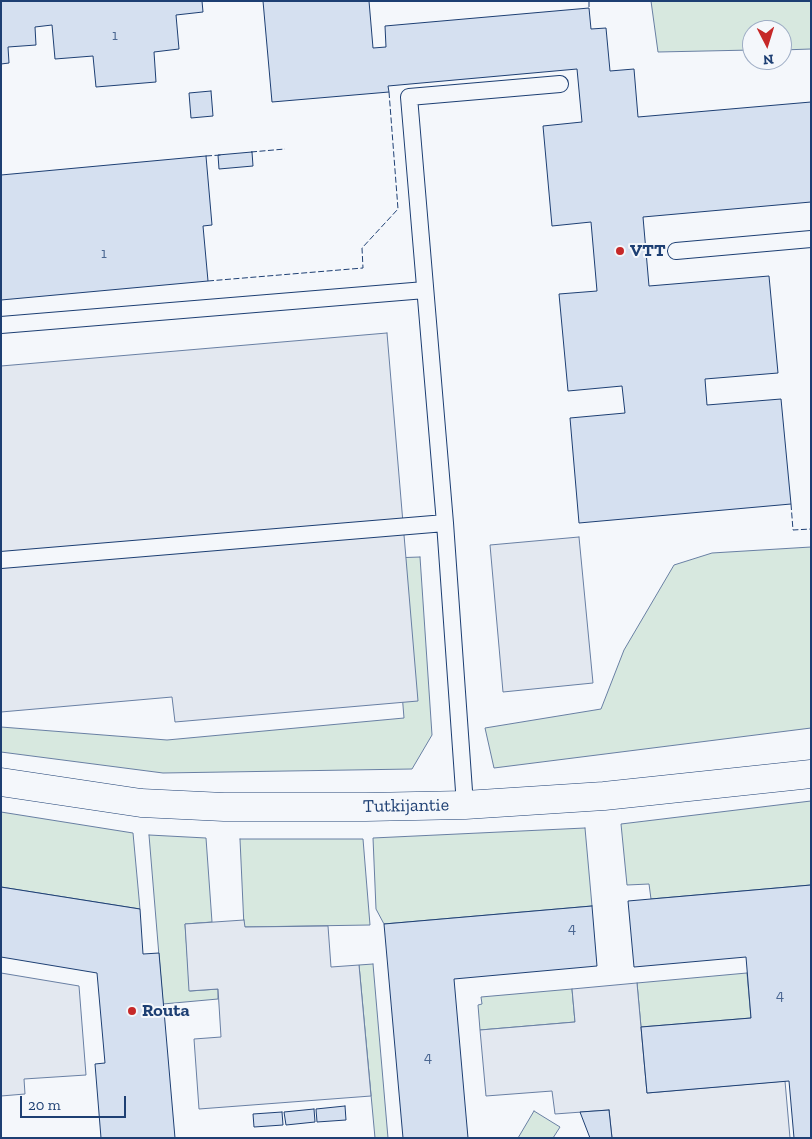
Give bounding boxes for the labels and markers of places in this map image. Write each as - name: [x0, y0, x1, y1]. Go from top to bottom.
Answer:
- place label: VTT: [630, 240, 666, 262]
- marker: VTT: [614, 245, 626, 257]
- place label: Routa: [142, 1000, 190, 1022]
- marker: Routa: [126, 1005, 138, 1017]

